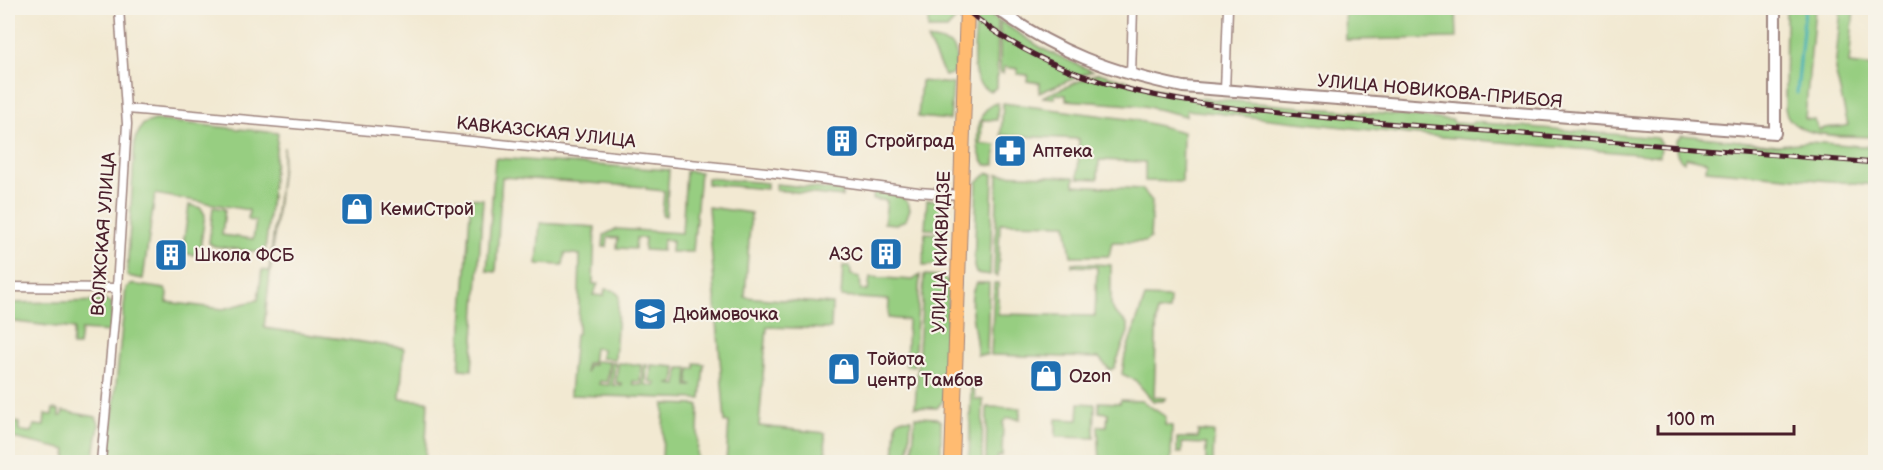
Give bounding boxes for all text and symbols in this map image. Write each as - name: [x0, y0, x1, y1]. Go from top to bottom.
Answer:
- street label: УЛИЦА НОВИКОВА-ПРИБОЯ: [1316, 70, 1564, 113]
- street label: КАВКАЗСКАЯ УЛИЦА: [455, 113, 637, 152]
- building icon: Стройград: [824, 123, 860, 159]
- place label: Стройград: [865, 131, 954, 152]
- pharmacy icon: Аптека: [992, 133, 1028, 169]
- place label: Аптека: [1032, 141, 1093, 162]
- street label: ВОЛЖСКАЯ УЛИЦА: [87, 151, 120, 317]
- street label: УЛИЦА КИКВИДЗЕ: [928, 171, 955, 334]
- shop icon: КемиСтрой: [339, 191, 375, 227]
- place label: КемиСтрой: [380, 199, 474, 220]
- building icon: АЗС: [868, 236, 904, 272]
- building icon: Школа ФСБ: [153, 237, 189, 273]
- place label: АЗС: [828, 244, 863, 265]
- place label: Школа ФСБ: [194, 245, 295, 266]
- school or university icon: Дюймовочка: [632, 296, 668, 332]
- place label: Дюймовочка: [673, 304, 779, 325]
- place label: Тойота центр Тамбов: [867, 349, 983, 391]
- shop icon: Тойота центр Тамбов: [826, 351, 862, 387]
- shop icon: Ozon: [1028, 358, 1064, 394]
- place label: Ozon: [1069, 366, 1111, 387]
- scale bar: [1658, 398, 1794, 436]
- text: 100 m: [1667, 409, 1715, 430]

